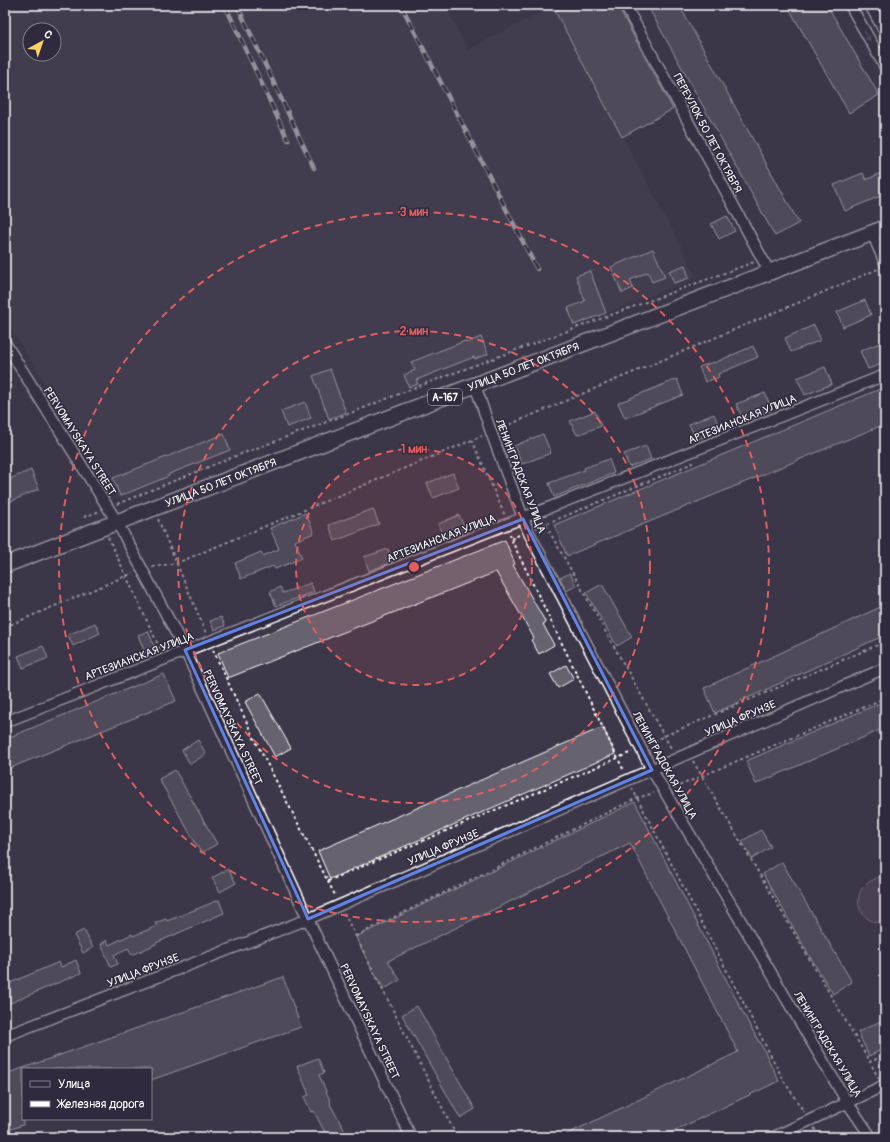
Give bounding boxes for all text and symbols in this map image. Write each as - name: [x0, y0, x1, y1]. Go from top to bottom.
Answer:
- north arrow: [22, 22, 62, 62]
- text: С: [41, 28, 55, 42]
- one-way arrow: [864, 30, 871, 42]
- street label: ПЕРЕУЛОК 50 ЛЕТ ОКТЯБРЯ: [671, 71, 745, 195]
- text: 3 мин: [400, 205, 428, 220]
- text: 2 мин: [400, 324, 428, 339]
- street label: УЛИЦА 50 ЛЕТ ОКТЯБРЯ: [466, 340, 581, 394]
- street label: PERVOMAYSKAYA STREET: [41, 385, 118, 498]
- road number: А-167: [428, 389, 462, 405]
- street label: АРТЕЗИАНСКАЯ УЛИЦА: [686, 392, 798, 447]
- street label: ЛЕНИНГРАДСКАЯ УЛИЦА: [492, 416, 548, 535]
- text: 1 мин: [401, 442, 427, 457]
- street label: УЛИЦА 50 ЛЕТ ОКТЯБРЯ: [163, 456, 278, 510]
- street label: АРТЕЗИАНСКАЯ УЛИЦА: [385, 512, 497, 565]
- centre of rings: [407, 560, 421, 574]
- street label: АРТЕЗИАНСКАЯ УЛИЦА: [83, 630, 195, 683]
- street label: PERVOMAYSKAYA STREET: [200, 667, 265, 787]
- street label: УЛИЦА ФРУНЗЕ: [703, 698, 778, 739]
- street label: ЛЕНИНГРАДСКАЯ УЛИЦА: [629, 708, 700, 821]
- street label: УЛИЦА ФРУНЗЕ: [406, 827, 481, 868]
- street label: УЛИЦА ФРУНЗЕ: [105, 951, 181, 990]
- street label: PERVOMAYSKAYA STREET: [337, 961, 402, 1081]
- street label: ЛЕНИНГРАДСКАЯ УЛИЦА: [790, 988, 864, 1099]
- legend: [22, 1068, 152, 1120]
- text: Улица: [58, 1077, 90, 1092]
- text: Железная дорога: [56, 1097, 145, 1112]

